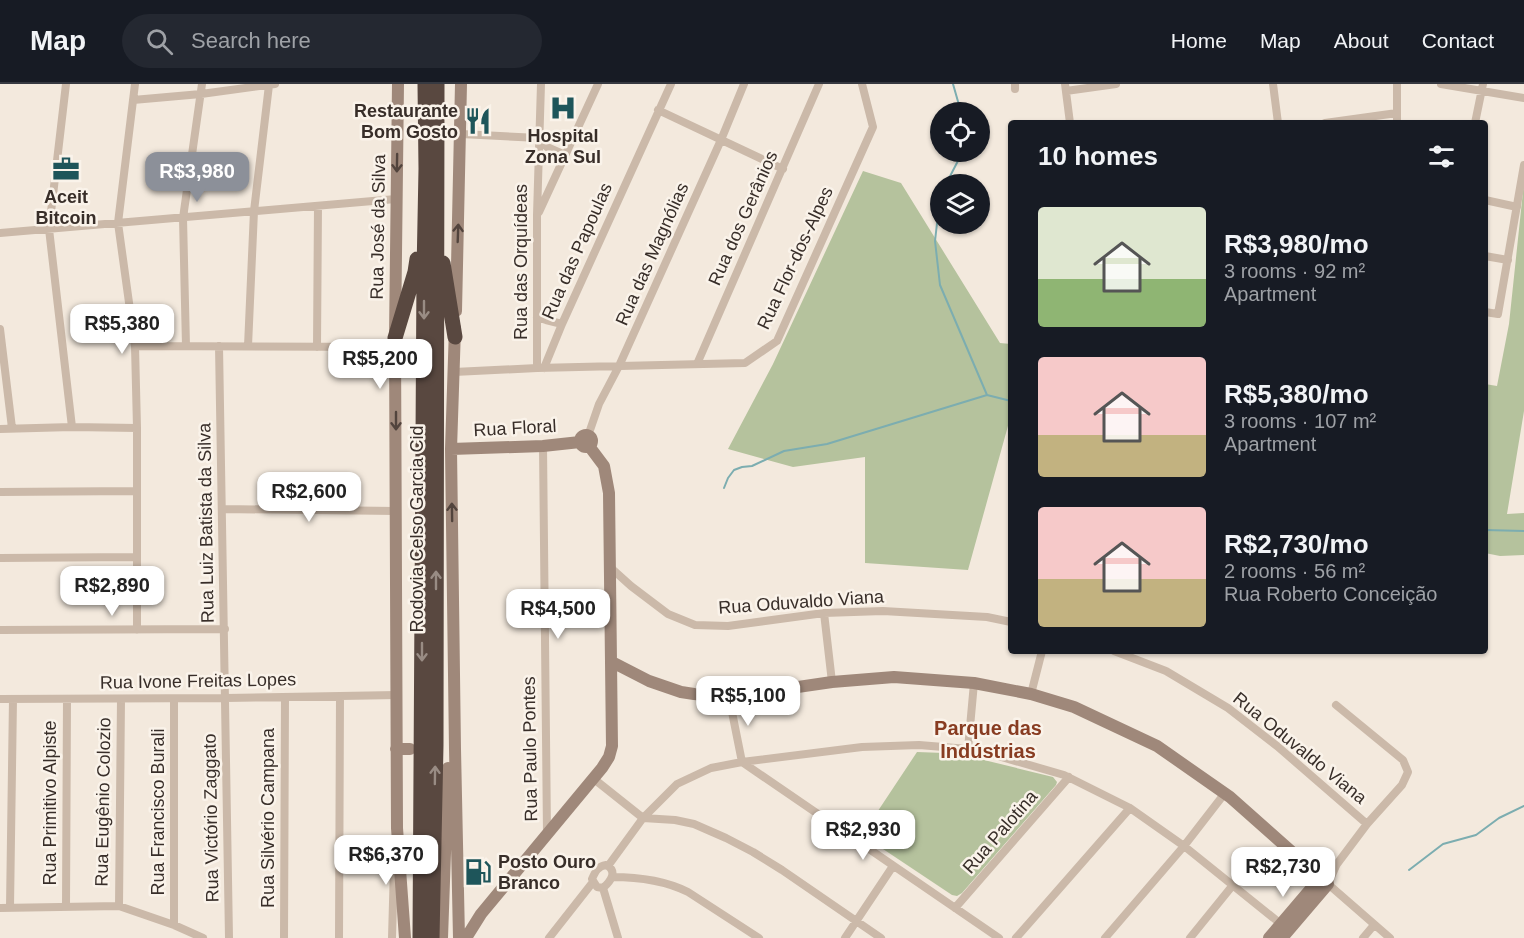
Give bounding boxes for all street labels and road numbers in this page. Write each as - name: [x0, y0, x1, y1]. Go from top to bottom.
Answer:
- street label: Rua dos Gerânios: [704, 148, 782, 288]
- street label: Rua José da Silva: [367, 153, 389, 300]
- street label: Rua das Papoulas: [538, 180, 616, 322]
- street label: Rua das Magnólias: [612, 180, 692, 328]
- street label: Rua das Orquídeas: [511, 184, 531, 340]
- street label: Rua Flor-dos-Alpes: [753, 184, 837, 332]
- street label: Rua Floral: [473, 416, 557, 440]
- street label: Rua Luiz Batista da Silva: [194, 422, 218, 623]
- street label: Rodovia Celso Garcia Cid: [407, 425, 427, 633]
- street label: Rua Oduvaldo Viana: [718, 586, 885, 618]
- street label: Rua Ivone Freitas Lopes: [100, 669, 296, 693]
- street label: Rua Paulo Pontes: [519, 676, 541, 822]
- street label: Rua Oduvaldo Viana: [1229, 688, 1371, 809]
- street label: Rua Eugênio Colozio: [92, 717, 114, 887]
- street label: Rua Primitivo Alpiste: [40, 720, 60, 886]
- street label: Rua Silvério Campana: [258, 727, 278, 908]
- street label: Rua Francisco Burali: [148, 728, 168, 896]
- street label: Rua Victório Zaggato: [200, 733, 222, 903]
- street label: Rua Palotina: [959, 786, 1042, 877]

